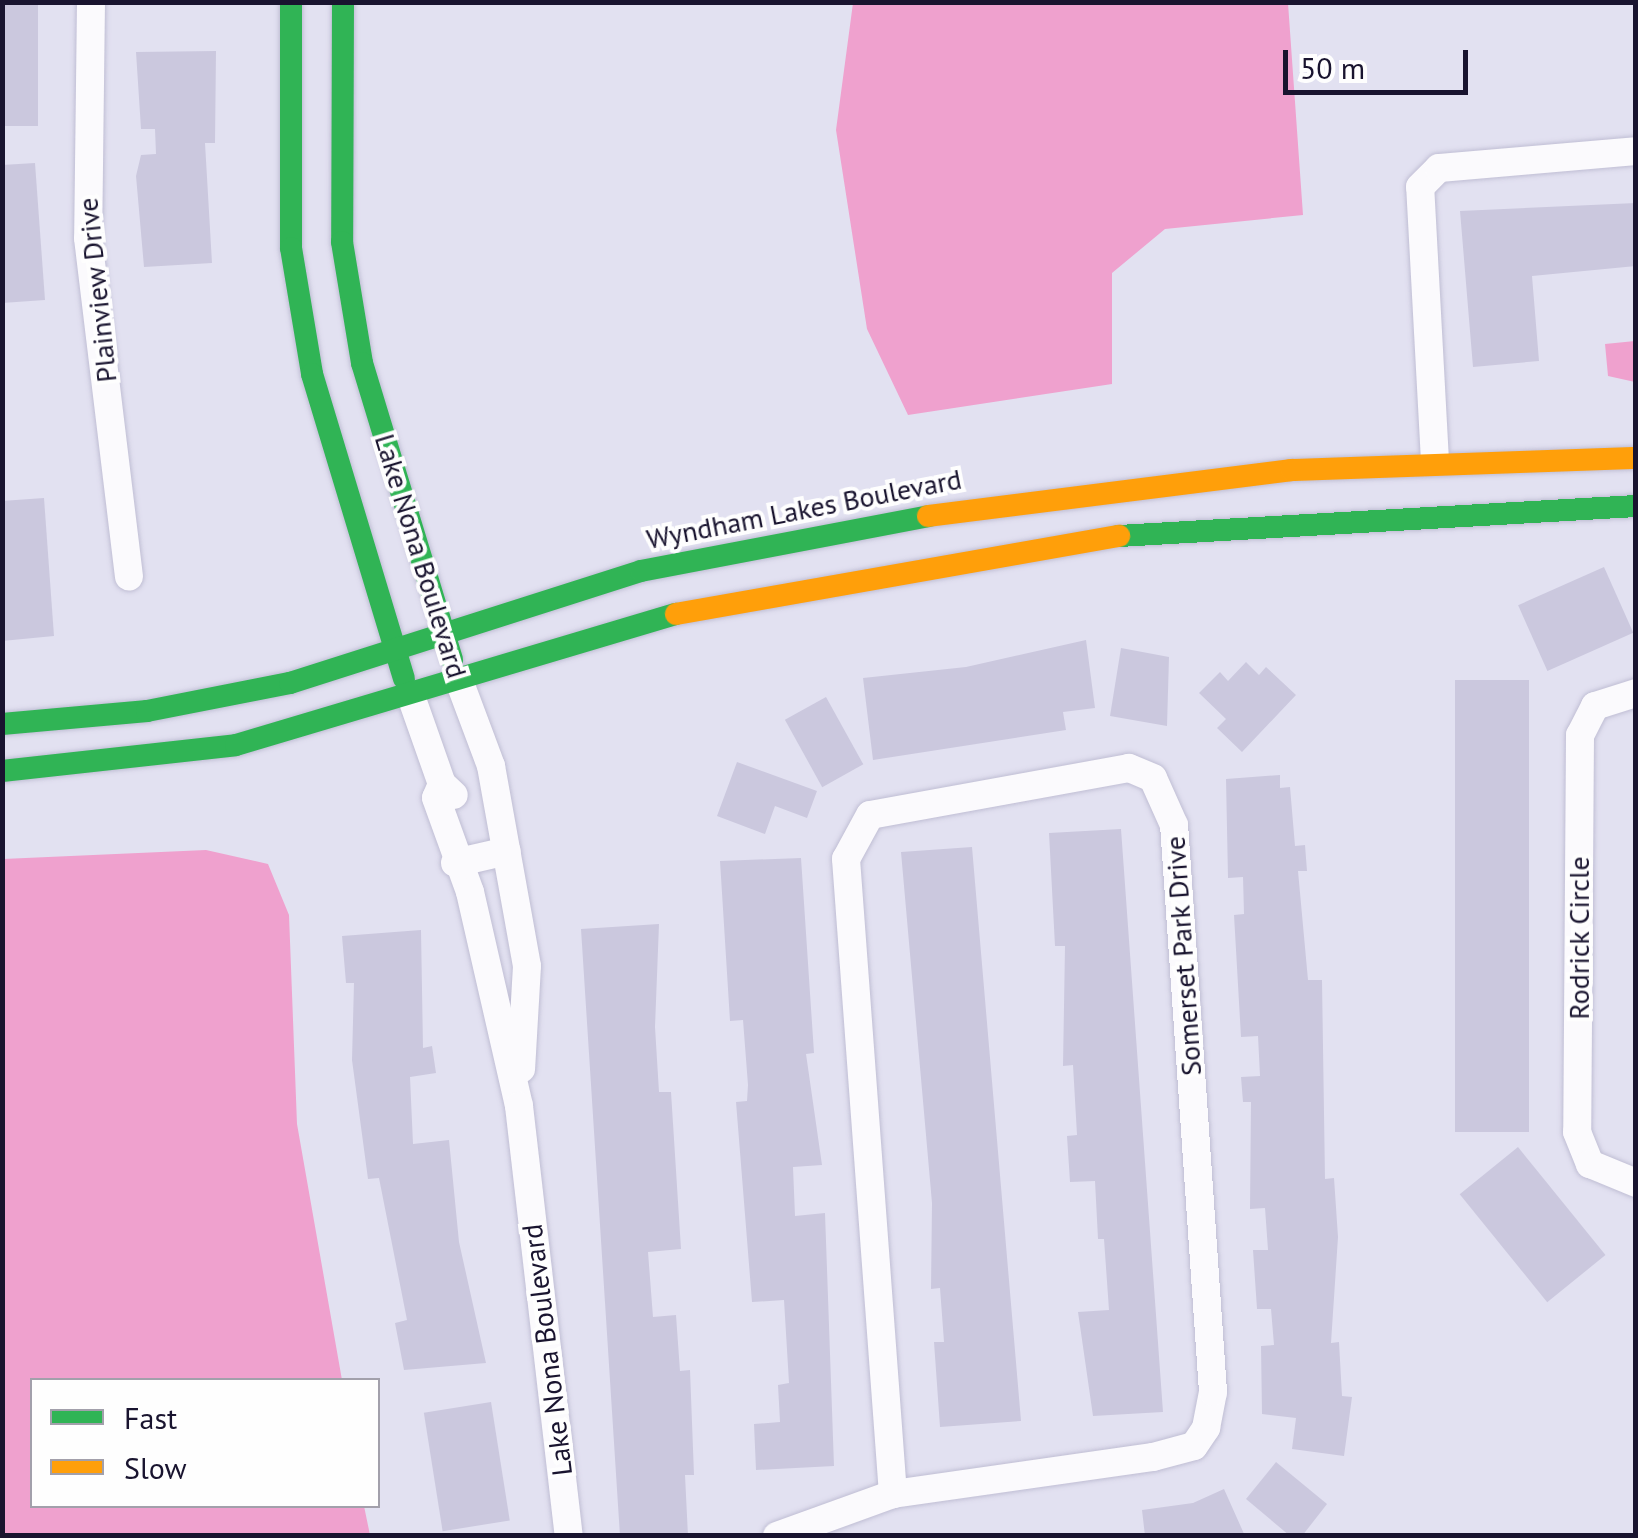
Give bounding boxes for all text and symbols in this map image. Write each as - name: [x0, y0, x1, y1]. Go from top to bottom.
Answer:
- scale bar: [1288, 30, 1473, 92]
- text: 50 m: [1300, 48, 1365, 87]
- street label: Plainview Drive: [71, 196, 123, 384]
- street label: Lake Nona Boulevard: [368, 430, 474, 682]
- street label: Wyndham Lakes Boulevard: [644, 462, 964, 556]
- street label: Somerset Park Drive: [1158, 835, 1208, 1077]
- street label: Rodrick Circle: [1562, 856, 1596, 1020]
- street label: Lake Nona Boulevard: [515, 1222, 579, 1478]
- legend: [30, 1378, 380, 1508]
- text: Fast: [124, 1398, 177, 1437]
- text: Slow: [124, 1448, 187, 1487]

